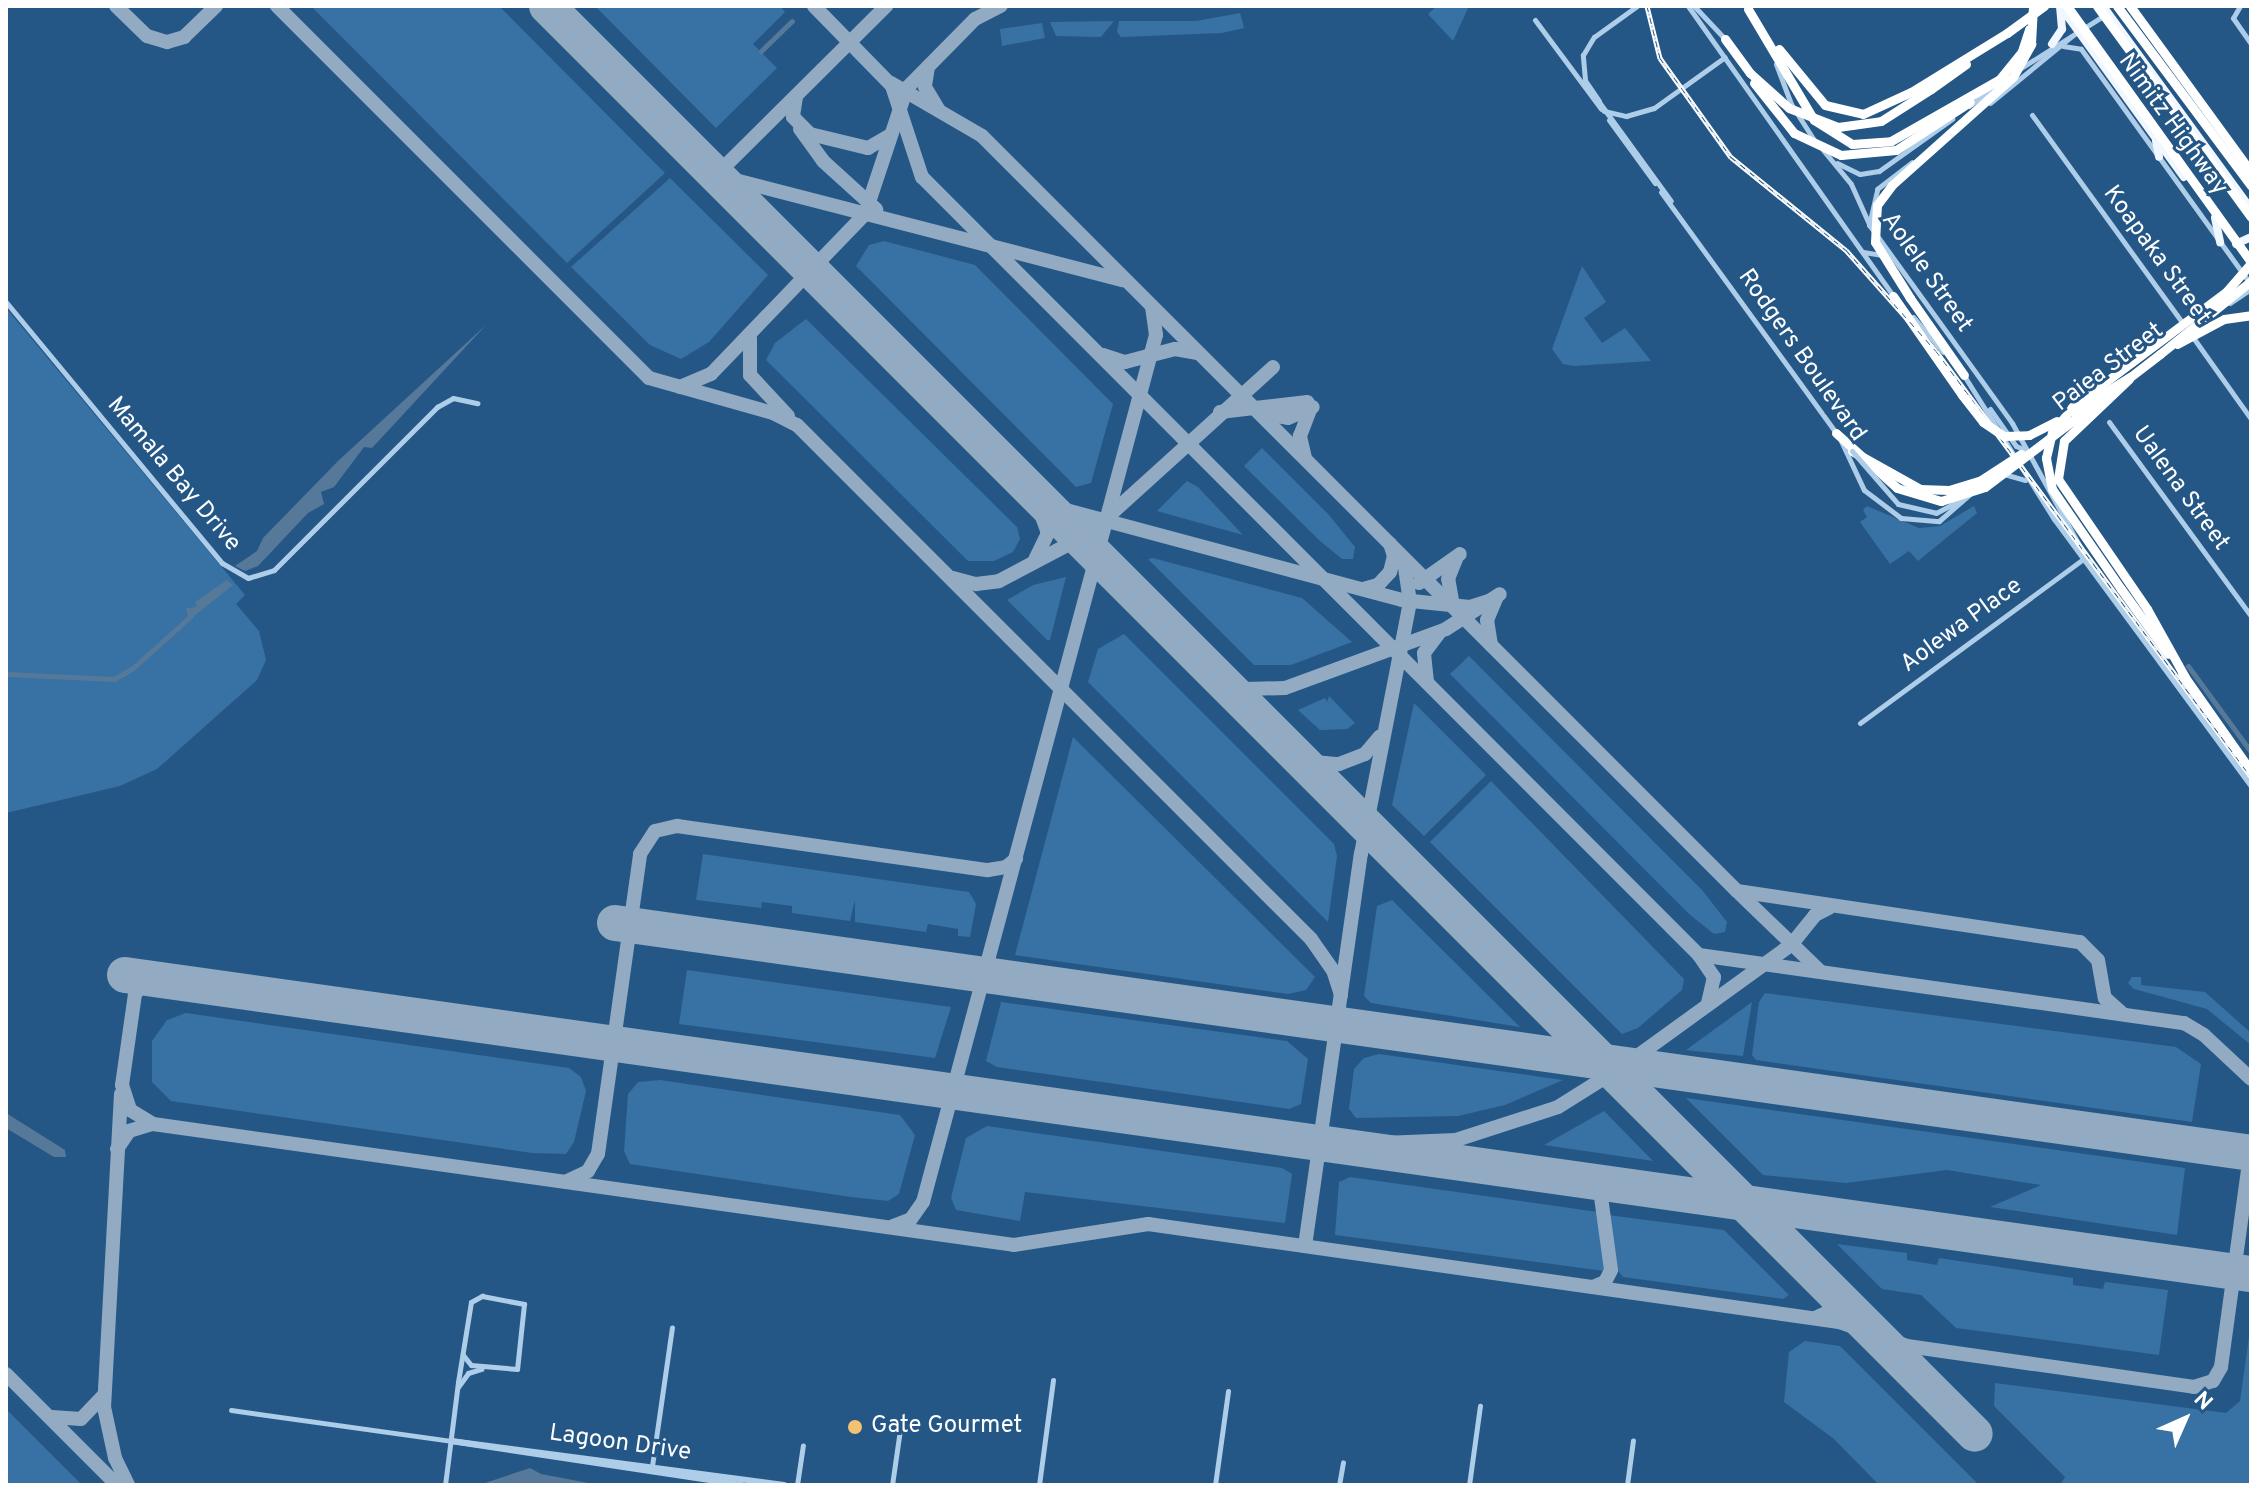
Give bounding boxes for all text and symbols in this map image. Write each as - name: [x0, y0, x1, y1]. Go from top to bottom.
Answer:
- street label: Nimitz Highway: [2111, 49, 2233, 201]
- street label: Koapaka Street: [2096, 181, 2216, 331]
- street label: Aolele Street: [1874, 208, 1978, 338]
- street label: Rodgers Boulevard: [1731, 264, 1871, 448]
- street label: Paiea Street: [2048, 317, 2170, 419]
- street label: Mamala Bay Drive: [100, 392, 246, 558]
- street label: Ualena Street: [2125, 421, 2235, 557]
- street label: Aolewa Place: [1896, 572, 2028, 680]
- north arrow: [2145, 1379, 2225, 1459]
- text: N: [2187, 1387, 2217, 1417]
- place label: Gate Gourmet: [871, 1413, 1022, 1441]
- marker: Gate Gourmet: [846, 1418, 864, 1436]
- street label: Lagoon Drive: [547, 1420, 693, 1468]

